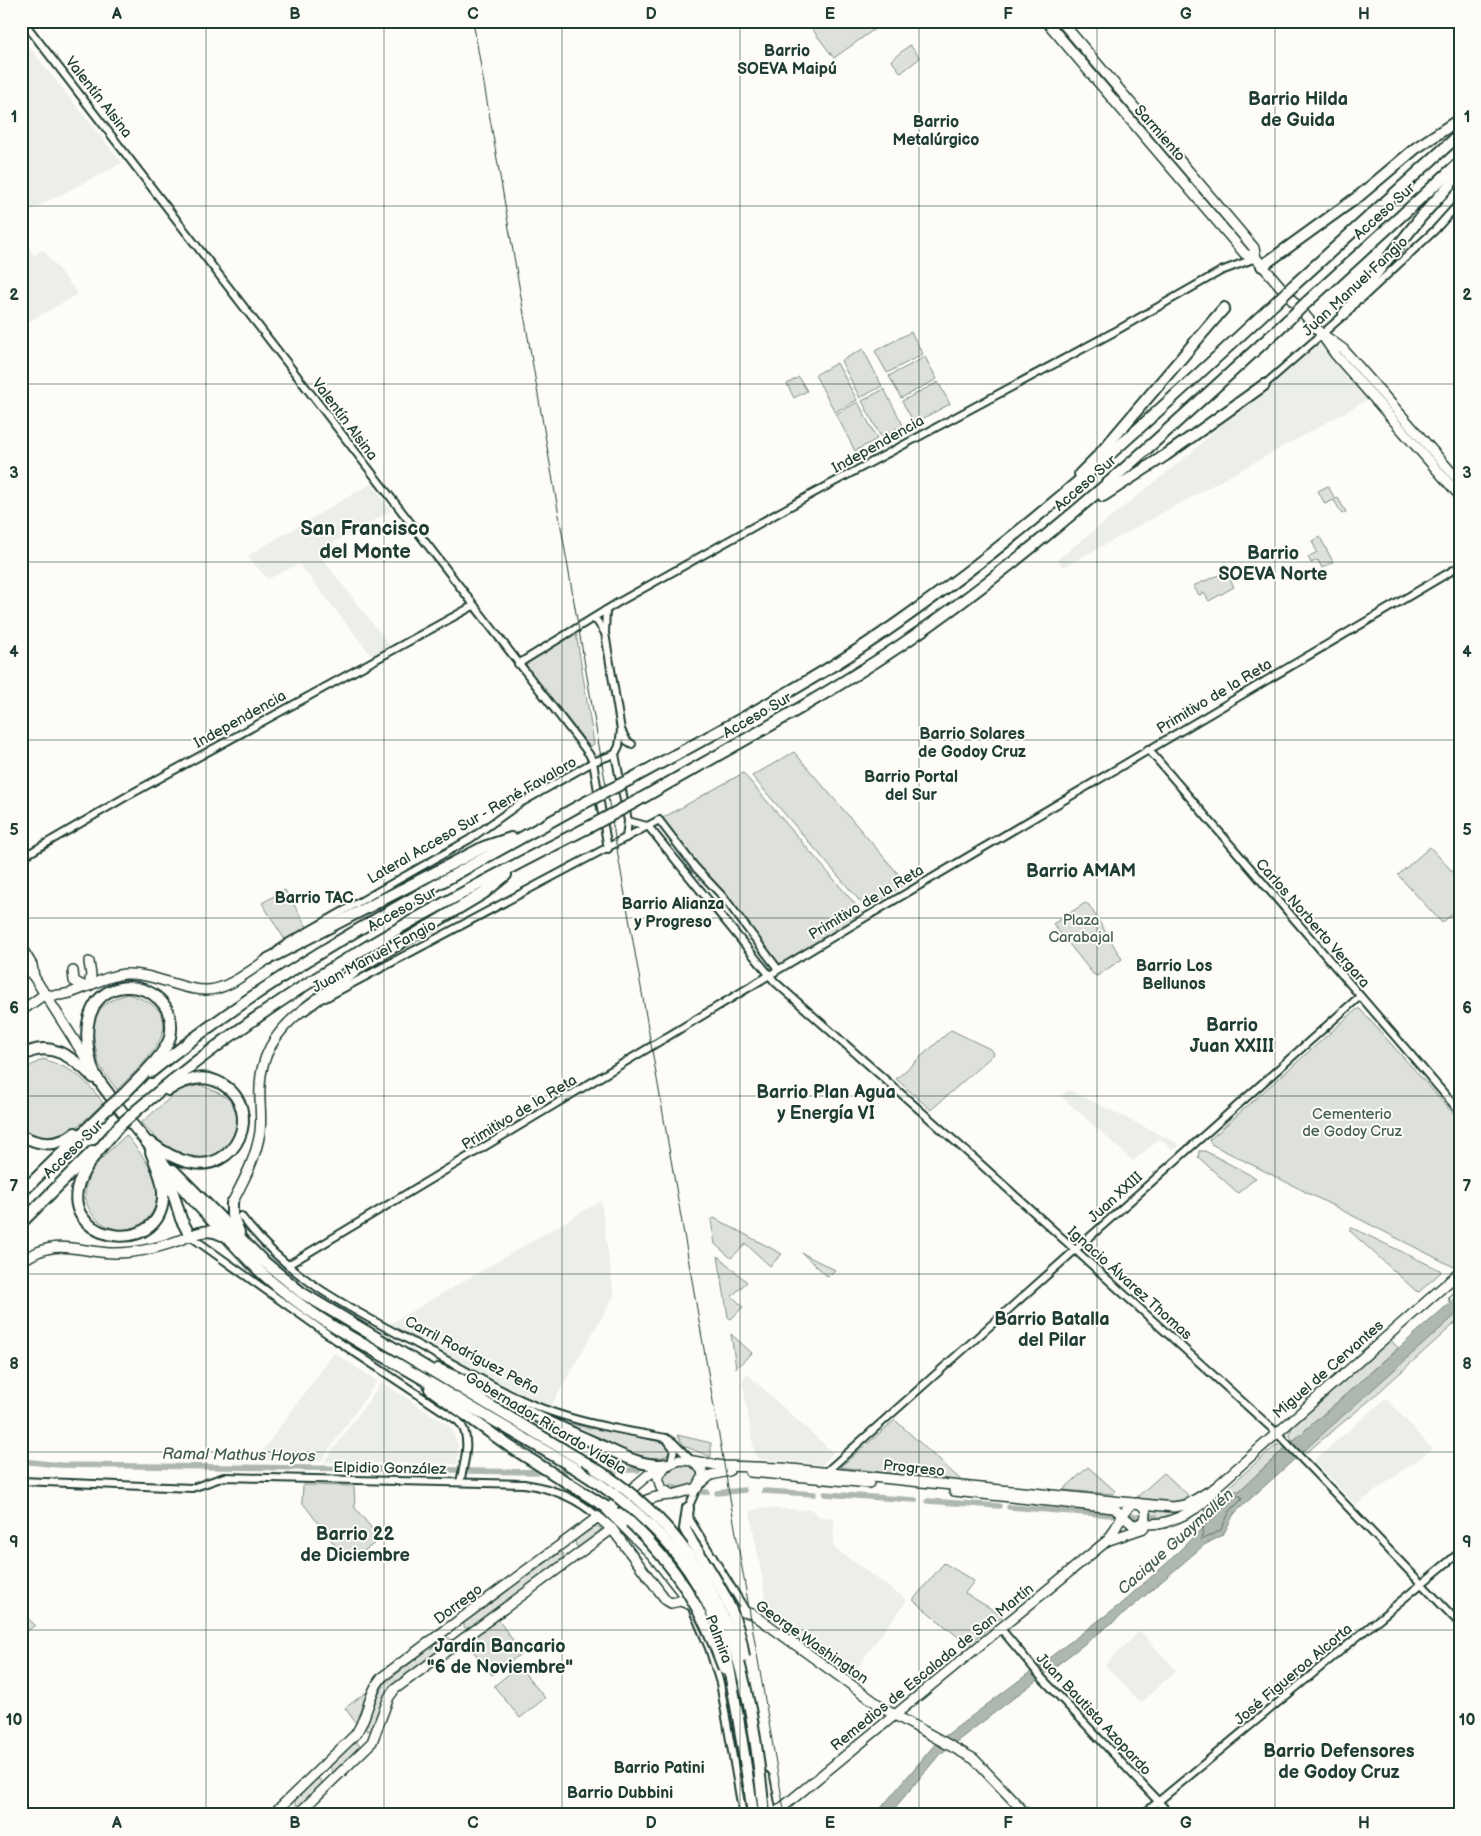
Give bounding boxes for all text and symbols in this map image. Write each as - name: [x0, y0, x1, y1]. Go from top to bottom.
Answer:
- text: A: [111, 5, 122, 24]
- text: B: [289, 5, 301, 24]
- text: C: [467, 5, 479, 24]
- text: D: [645, 5, 657, 24]
- text: E: [825, 5, 835, 24]
- text: F: [1003, 5, 1013, 24]
- text: G: [1180, 5, 1192, 24]
- text: H: [1358, 5, 1370, 24]
- district label: Barrio SOEVA Maipú: [737, 42, 837, 79]
- street label: Valentín Alsina: [61, 53, 136, 142]
- district label: Barrio Hilda de Guida: [1248, 89, 1348, 131]
- street label: Sarmiento: [1130, 101, 1189, 166]
- text: 1: [11, 108, 17, 127]
- text: 1: [1464, 108, 1470, 127]
- district label: Barrio Metalúrgico: [892, 113, 980, 150]
- street label: Acceso Sur: [1350, 178, 1419, 244]
- street label: Juan Manuel Fangio: [1298, 232, 1412, 340]
- text: 2: [9, 286, 19, 305]
- text: 2: [1462, 286, 1472, 305]
- street label: Valentín Alsina: [307, 374, 382, 464]
- street label: Independencia: [829, 411, 928, 478]
- street label: Acceso Sur: [1050, 451, 1121, 516]
- text: 3: [9, 464, 19, 483]
- text: 3: [1462, 464, 1472, 483]
- district label: San Francisco del Monte: [300, 517, 430, 564]
- district label: Barrio SOEVA Norte: [1219, 543, 1327, 585]
- text: 4: [9, 643, 19, 662]
- text: 4: [1462, 643, 1472, 662]
- street label: Primitivo de la Reta: [1153, 655, 1275, 738]
- street label: Independencia: [191, 686, 290, 753]
- street label: Acceso Sur: [719, 688, 796, 743]
- district label: Barrio Solares de Godoy Cruz: [918, 725, 1026, 762]
- street label: Lateral Acceso Sur - René Favaloro: [364, 753, 580, 888]
- district label: Barrio Portal del Sur: [864, 768, 958, 805]
- text: 5: [9, 821, 19, 840]
- text: 5: [1462, 821, 1472, 840]
- street label: Carlos Norberto Vergara: [1251, 855, 1374, 992]
- street label: Primitivo de la Reta: [805, 861, 927, 944]
- district label: Barrio AMAM: [1026, 861, 1136, 882]
- street label: Acceso Sur: [364, 882, 441, 936]
- district label: Barrio TAC: [274, 889, 354, 908]
- district label: Barrio Alianza y Progreso: [621, 895, 725, 932]
- park label: Plaza Carabajal: [1048, 911, 1114, 947]
- street label: Juan Manuel Fangio: [309, 916, 440, 997]
- district label: Barrio Los Bellunos: [1136, 957, 1212, 994]
- text: 6: [9, 999, 19, 1018]
- text: 6: [1462, 999, 1472, 1018]
- district label: Barrio Juan XXIII: [1190, 1015, 1274, 1057]
- street label: Primitivo de la Reta: [458, 1071, 580, 1154]
- district label: Barrio Plan Agua y Energía VI: [756, 1082, 896, 1124]
- park label: Cementerio de Godoy Cruz: [1302, 1105, 1403, 1141]
- street label: Acceso Sur: [39, 1116, 108, 1183]
- street label: Juan XXIII: [1084, 1168, 1147, 1227]
- text: 7: [10, 1177, 19, 1196]
- text: 7: [1463, 1177, 1472, 1196]
- street label: Ignacio Álvarez Thomas: [1063, 1222, 1196, 1345]
- district label: Barrio Batalla del Pilar: [994, 1309, 1110, 1351]
- street label: Carril Rodríguez Peña: [401, 1312, 542, 1399]
- street label: Miguel de Cervantes: [1269, 1316, 1388, 1423]
- text: 8: [9, 1355, 19, 1374]
- text: 8: [1462, 1355, 1472, 1374]
- street label: Gobernador Ricardo Videla: [462, 1368, 630, 1479]
- water label: Ramal Mathus Hoyos: [162, 1445, 316, 1466]
- street label: Progreso: [882, 1456, 946, 1481]
- street label: Elpidio González: [333, 1458, 448, 1479]
- water label: Cacique Guaymallén: [1114, 1485, 1238, 1599]
- district label: Barrio 22 de Diciembre: [300, 1524, 410, 1566]
- text: 9: [9, 1533, 19, 1552]
- text: 9: [1462, 1533, 1472, 1552]
- street label: Remedios de Escalada de San Martín: [827, 1579, 1038, 1755]
- street label: Dorrego: [430, 1580, 486, 1629]
- street label: George Washington: [752, 1596, 872, 1689]
- street label: Palmira: [701, 1612, 736, 1666]
- street label: José Figueroa Alcorta: [1230, 1619, 1356, 1729]
- district label: Jardín Bancario "6 de Noviembre": [427, 1636, 573, 1678]
- street label: Juan Bautista Azopardo: [1032, 1649, 1155, 1780]
- text: 10: [6, 1711, 22, 1730]
- text: 10: [1459, 1711, 1475, 1730]
- district label: Barrio Defensores de Godoy Cruz: [1263, 1741, 1415, 1783]
- district label: Barrio Patini: [613, 1759, 705, 1778]
- district label: Barrio Dubbini: [567, 1784, 673, 1803]
- text: A: [111, 1814, 122, 1833]
- text: B: [289, 1814, 301, 1833]
- text: C: [467, 1814, 479, 1833]
- text: D: [645, 1814, 657, 1833]
- text: E: [825, 1814, 835, 1833]
- text: F: [1003, 1814, 1013, 1833]
- text: G: [1180, 1814, 1192, 1833]
- text: H: [1358, 1814, 1370, 1833]

